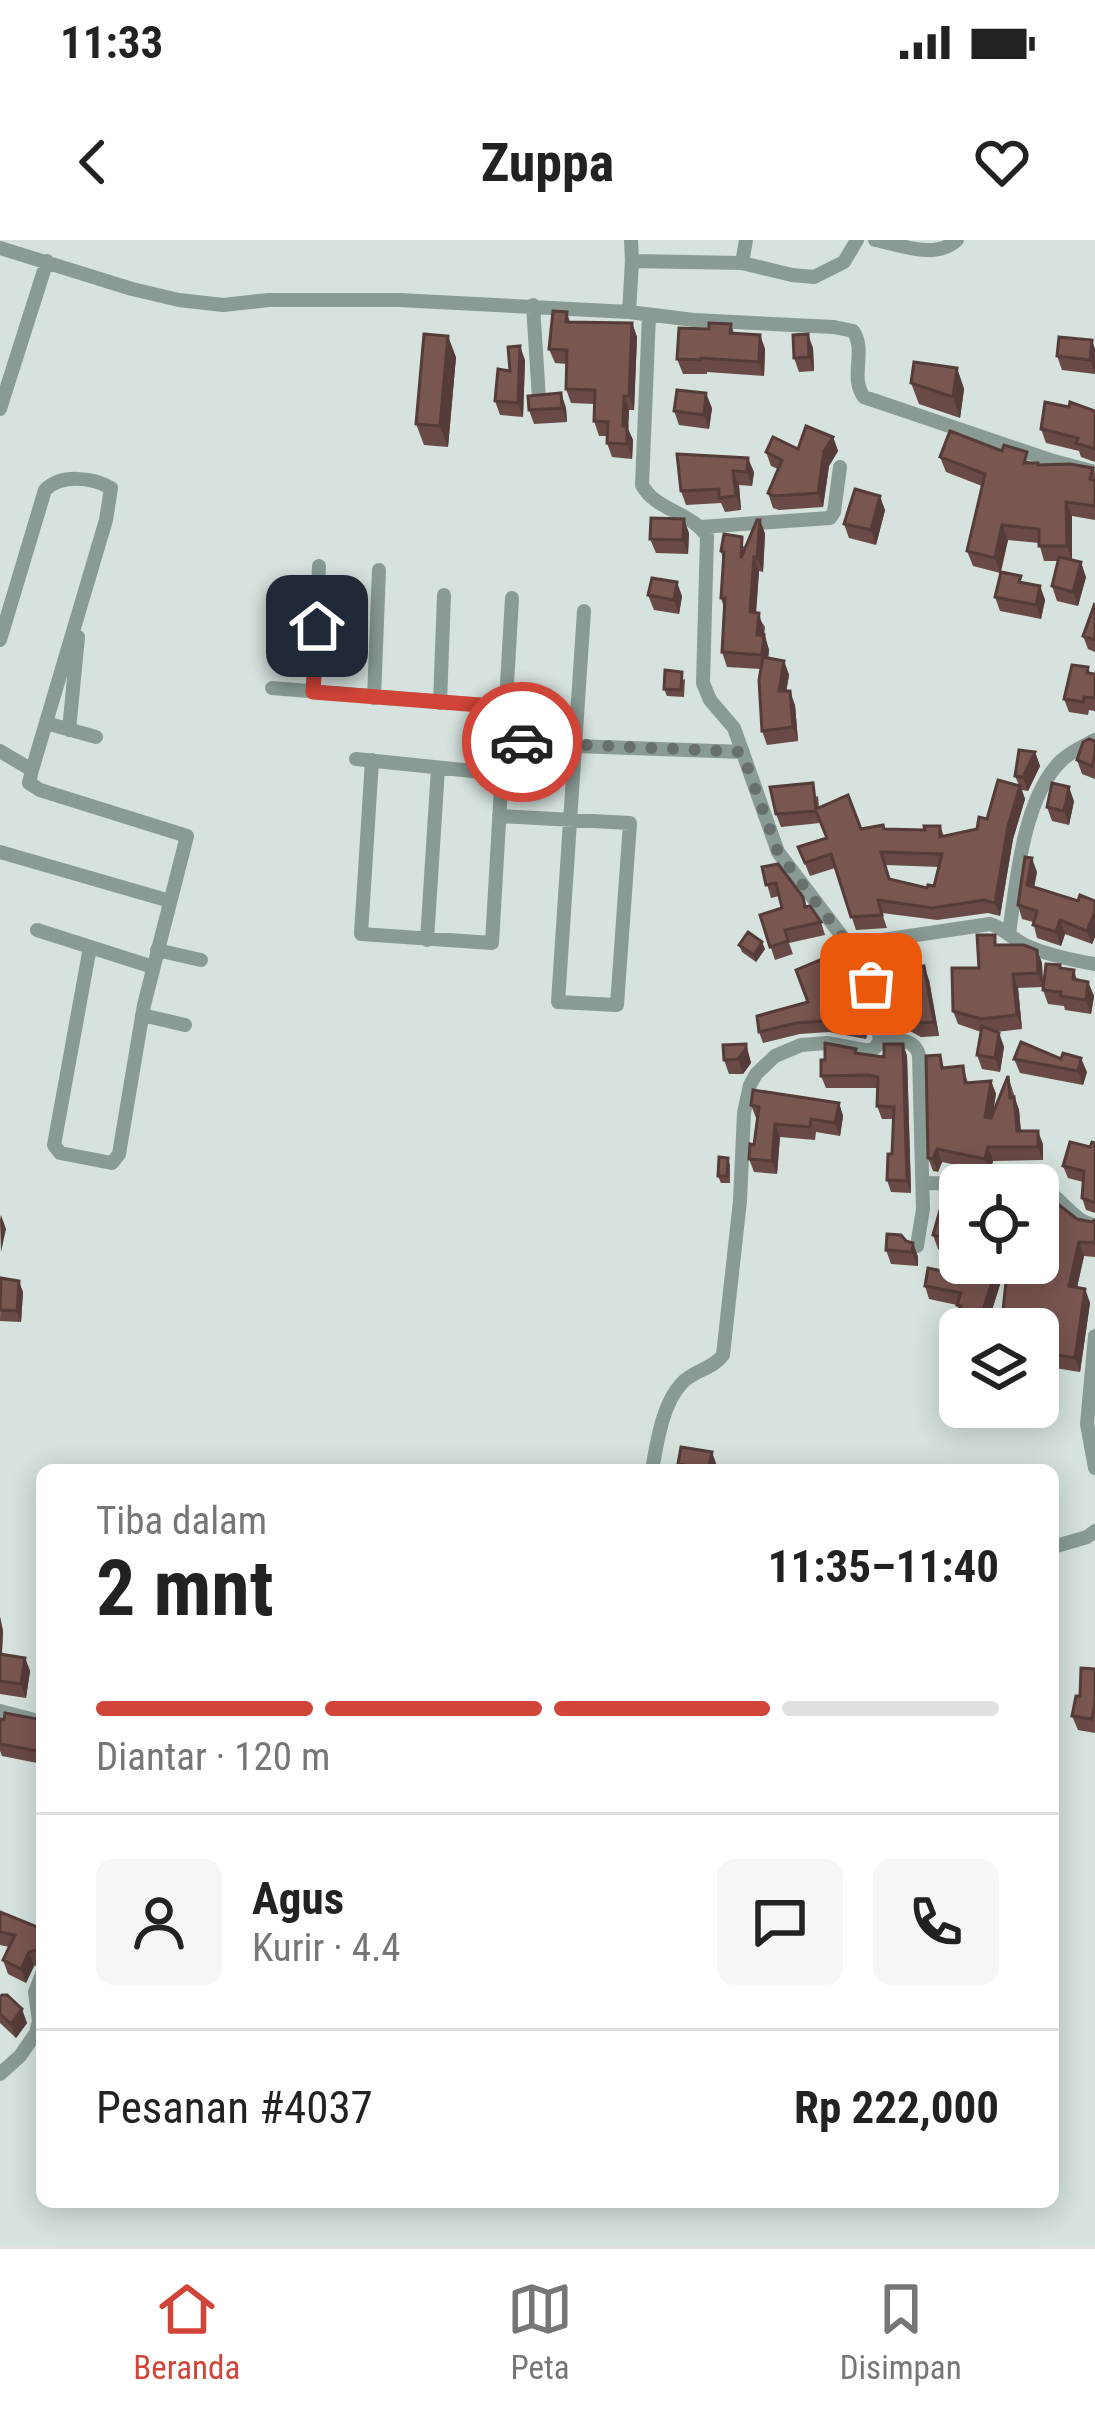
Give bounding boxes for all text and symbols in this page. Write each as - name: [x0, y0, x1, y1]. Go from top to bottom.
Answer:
- text: 11:33: [60, 16, 163, 69]
- icon: back: [60, 129, 126, 195]
- icon: heart: [969, 129, 1035, 195]
- text: Zuppa: [481, 131, 614, 194]
- pin: [266, 575, 368, 677]
- icon: home: [284, 593, 350, 659]
- courier: [462, 682, 582, 802]
- icon: car: [489, 709, 555, 775]
- pin: [820, 933, 922, 1035]
- icon: bag: [838, 951, 904, 1017]
- map controls: [939, 1164, 1059, 1428]
- button: locate: [939, 1164, 1059, 1284]
- button: layers: [939, 1308, 1059, 1428]
- text: Tiba dalam: [96, 1498, 267, 1544]
- text: 11:35–11:40: [768, 1540, 999, 1593]
- text: 2 mnt: [96, 1543, 274, 1634]
- text: Diantar · 120 m: [96, 1734, 330, 1780]
- button: person: [96, 1859, 222, 1985]
- button: chat: [717, 1859, 843, 1985]
- button: phone: [873, 1859, 999, 1985]
- text: Agus: [252, 1872, 344, 1925]
- text: Kurir · 4.4: [252, 1925, 401, 1971]
- text: Pesanan #4037: [96, 2081, 373, 2134]
- text: Rp 222,000: [794, 2081, 999, 2134]
- tab: Beranda: [133, 2276, 240, 2387]
- tab: Peta: [507, 2276, 573, 2387]
- tab: Disimpan: [840, 2276, 962, 2387]

